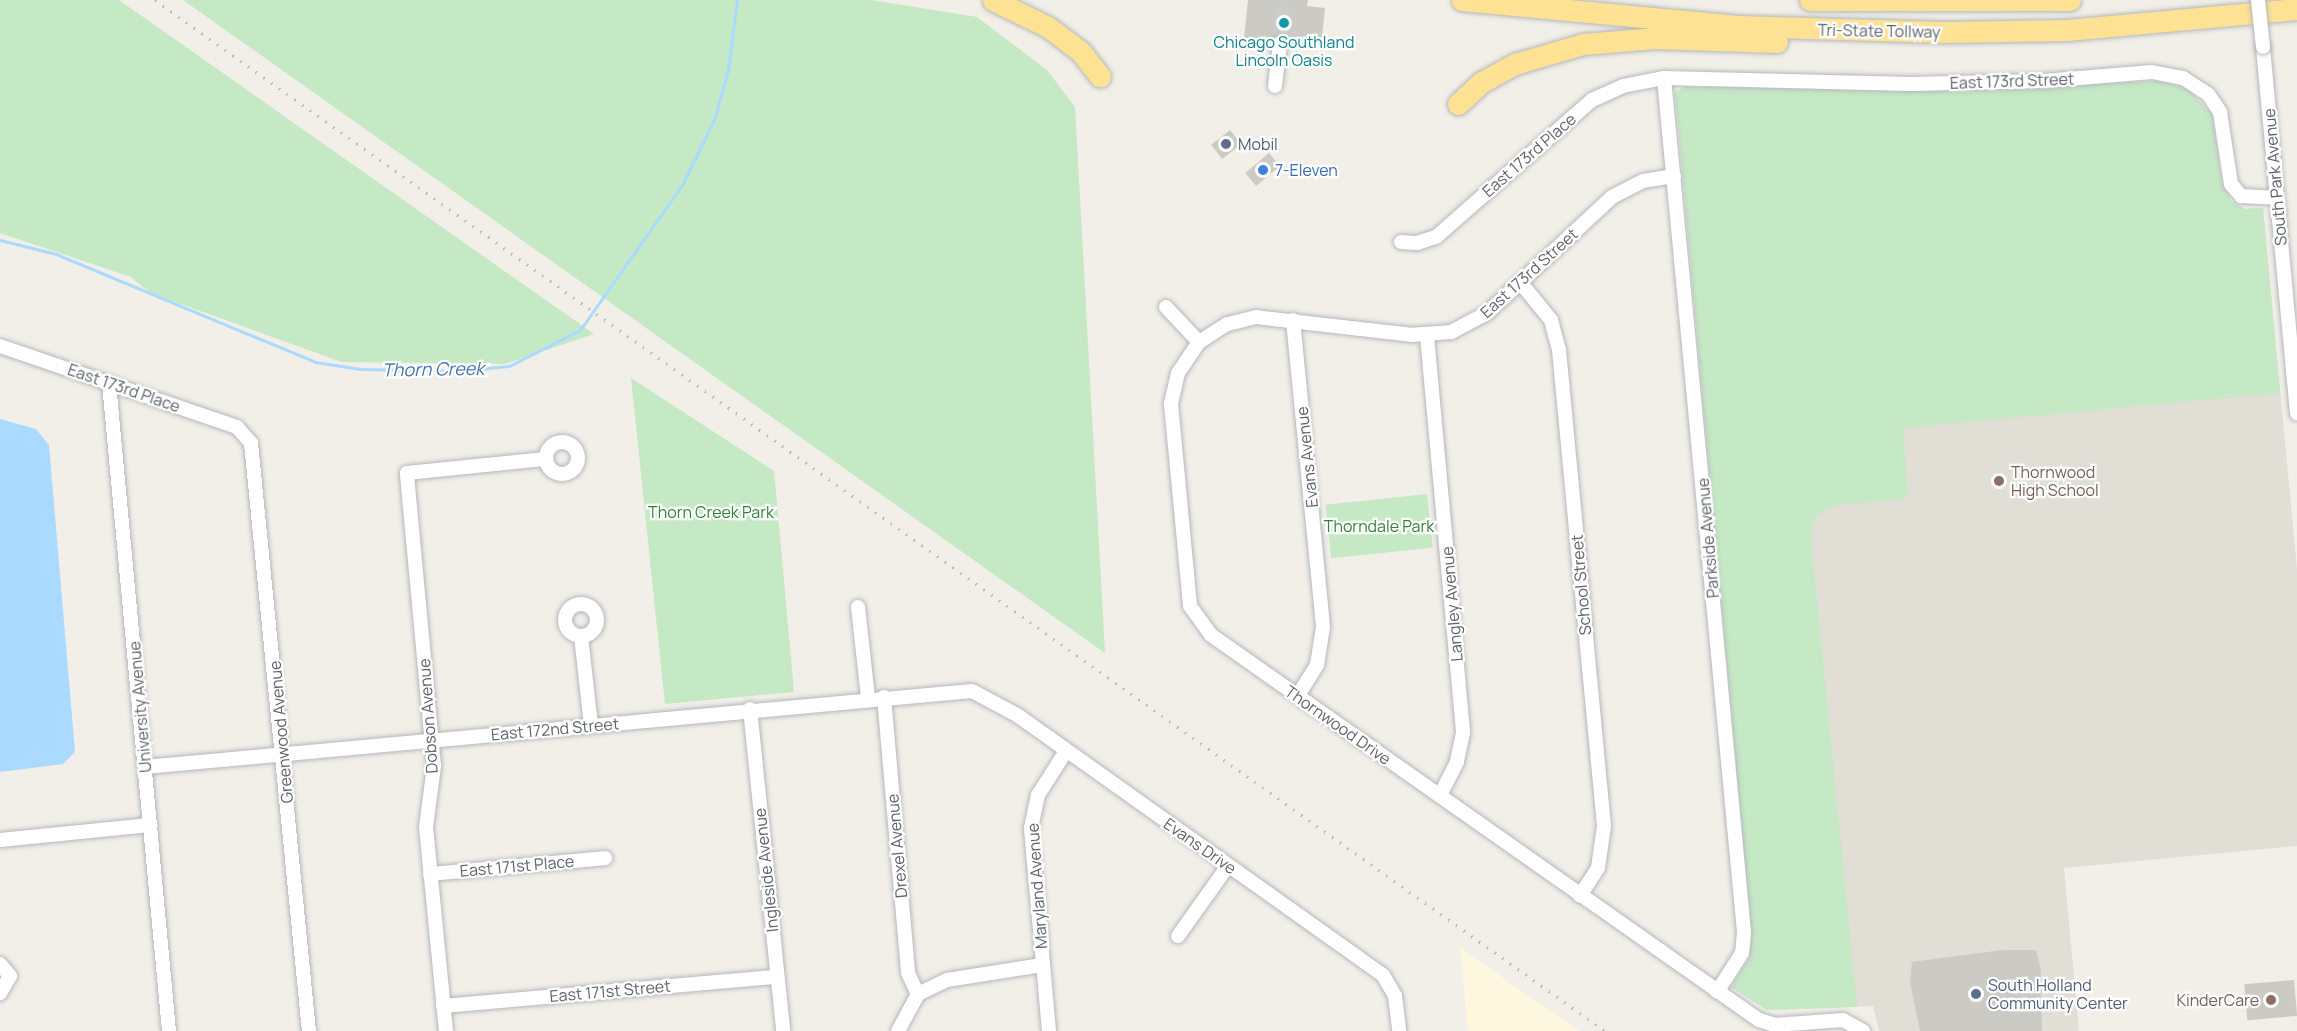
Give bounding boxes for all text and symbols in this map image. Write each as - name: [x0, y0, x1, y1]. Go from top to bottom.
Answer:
- marker: Chicago Southland Lincoln Oasis: [1277, 16, 1291, 30]
- street label: Tri-State Tollway: [1818, 20, 1940, 42]
- place label: Chicago Southland Lincoln Oasis: [1214, 32, 1354, 70]
- street label: East 173rd Street: [1949, 69, 2075, 93]
- street label: South Park Avenue: [2259, 108, 2291, 246]
- street label: East 173rd Place: [1478, 109, 1580, 201]
- place label: Mobil: [1238, 134, 1278, 154]
- marker: Mobil: [1219, 137, 1233, 151]
- place label: 7-Eleven: [1275, 160, 1338, 180]
- marker: 7-Eleven: [1256, 163, 1270, 177]
- street label: East 173rd Street: [1476, 224, 1582, 322]
- water label: Thorn Creek: [382, 357, 484, 381]
- street label: East 173rd Place: [65, 360, 183, 416]
- street label: Evans Avenue: [1292, 406, 1322, 508]
- place label: Thornwood High School: [2011, 462, 2099, 500]
- marker: Thornwood High School: [1992, 474, 2006, 488]
- street label: Parkside Avenue: [1693, 477, 1723, 599]
- park label: Thorn Creek Park: [648, 502, 774, 522]
- park label: Thorndale Park: [1324, 516, 1434, 536]
- street label: School Street: [1567, 534, 1595, 636]
- street label: Langley Avenue: [1437, 546, 1467, 662]
- street label: University Avenue: [125, 641, 155, 773]
- street label: Dobson Avenue: [414, 658, 442, 774]
- street label: Greenwood Avenue: [265, 660, 297, 804]
- street label: Thornwood Drive: [1281, 681, 1395, 769]
- street label: East 172nd Street: [490, 714, 620, 744]
- street label: Drexel Avenue: [883, 793, 911, 899]
- street label: Ingleside Avenue: [750, 807, 782, 933]
- street label: Evans Drive: [1160, 814, 1240, 878]
- street label: Maryland Avenue: [1023, 822, 1051, 950]
- street label: East 171st Place: [459, 851, 575, 881]
- place label: South Holland Community Center: [1988, 975, 2128, 1013]
- street label: East 171st Street: [549, 976, 671, 1006]
- marker: South Holland Community Center: [1969, 987, 1983, 1001]
- place label: KinderCare: [2176, 990, 2259, 1010]
- marker: KinderCare: [2264, 993, 2278, 1007]

